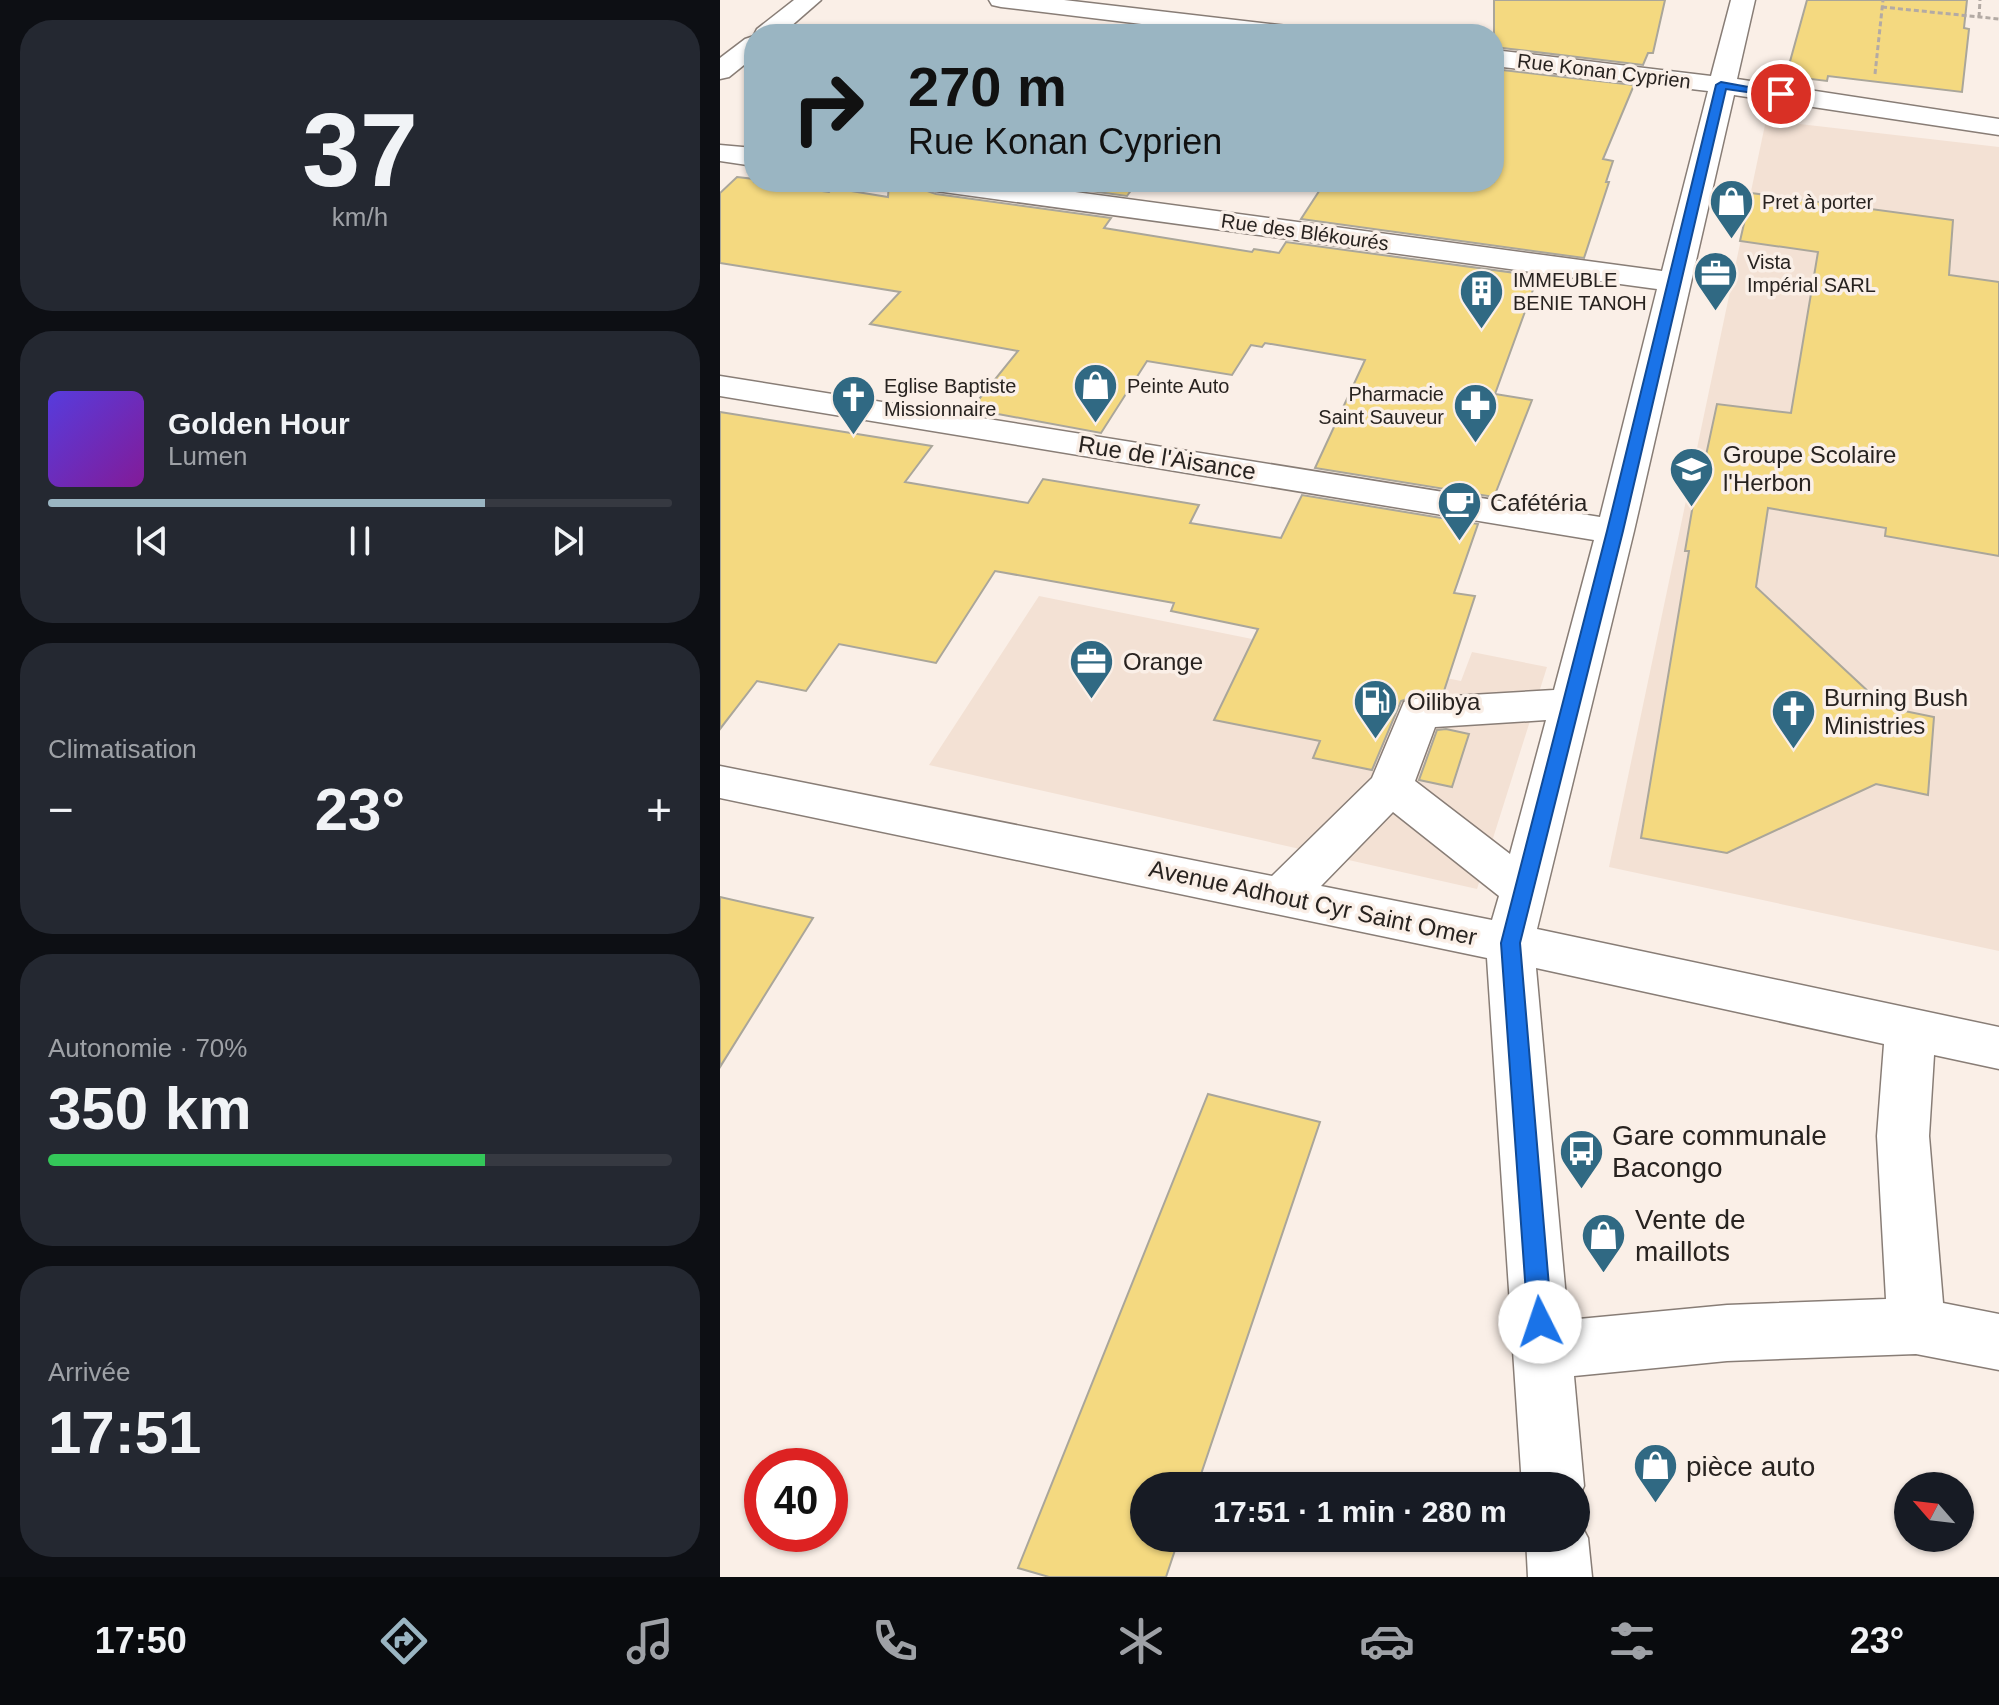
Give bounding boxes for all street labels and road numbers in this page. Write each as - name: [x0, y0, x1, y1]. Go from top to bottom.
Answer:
- street label: Rue Konan Cyprien: [1516, 49, 1692, 93]
- street label: Rue des Blékourés: [1220, 209, 1390, 255]
- street label: Rue de l'Aisance: [1076, 430, 1258, 485]
- street label: Avenue Adhout Cyr Saint Omer: [1147, 855, 1479, 950]

